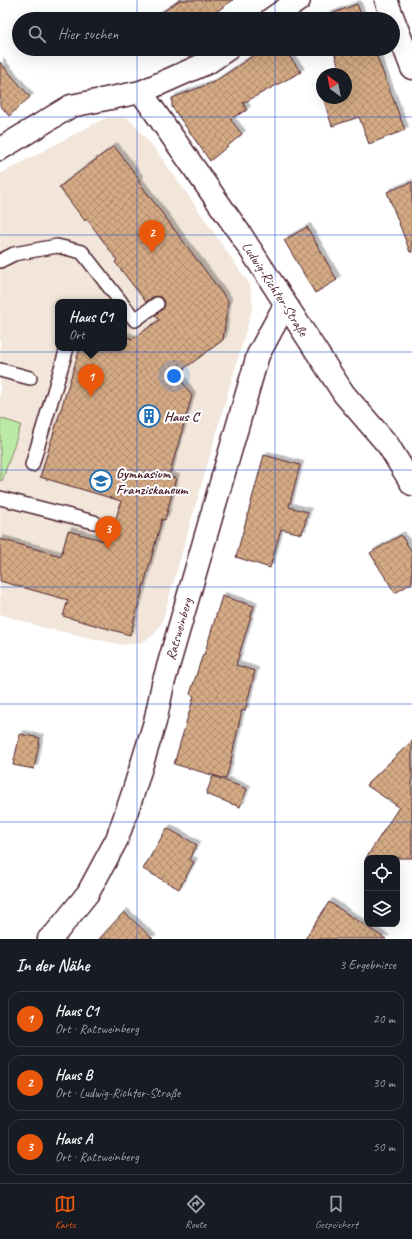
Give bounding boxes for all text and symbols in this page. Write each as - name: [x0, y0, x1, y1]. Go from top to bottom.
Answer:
- search box: [12, 12, 400, 56]
- icon: search: [26, 23, 48, 45]
- text: Hier suchen: [58, 25, 118, 44]
- north arrow: [316, 68, 352, 104]
- pin: 2: [139, 220, 165, 253]
- street label: Ludwig-Richter-Straße: [238, 239, 313, 340]
- popup: [55, 299, 127, 351]
- text: Haus C1: [69, 308, 113, 327]
- text: Ort: [69, 327, 85, 343]
- pin: 1: [78, 364, 104, 397]
- your location: [164, 366, 184, 386]
- building icon: Haus C: [136, 403, 162, 429]
- place label: Haus C: [164, 408, 201, 425]
- place label: Gymnasium Franziskaneum: [116, 465, 189, 498]
- school or university icon: Gymnasium Franziskaneum: [88, 468, 114, 494]
- pin: 3: [95, 516, 121, 549]
- street label: Ratsweinberg: [162, 595, 196, 662]
- map controls: [364, 855, 400, 927]
- button: locate: [364, 855, 400, 891]
- button: layers: [364, 891, 400, 927]
- text: In der Nähe: [16, 955, 89, 976]
- text: 3 Ergebnisse: [340, 957, 396, 973]
- text: Haus C1: [55, 1002, 99, 1021]
- text: 1: [27, 1011, 33, 1027]
- text: 20 m: [373, 1011, 395, 1027]
- text: Ort · Ratsweinberg: [55, 1021, 139, 1037]
- text: Haus B: [55, 1066, 93, 1085]
- text: 2: [27, 1075, 33, 1091]
- text: 30 m: [373, 1075, 395, 1091]
- text: Ort · Ludwig-Richter-Straße: [55, 1085, 180, 1101]
- text: Haus A: [55, 1130, 92, 1149]
- text: 3: [27, 1139, 33, 1155]
- text: 50 m: [373, 1139, 395, 1155]
- text: Ort · Ratsweinberg: [55, 1149, 139, 1165]
- tab: Karte: [54, 1193, 76, 1231]
- tab: Route: [185, 1193, 207, 1231]
- tab: Gespeichert: [315, 1193, 358, 1231]

